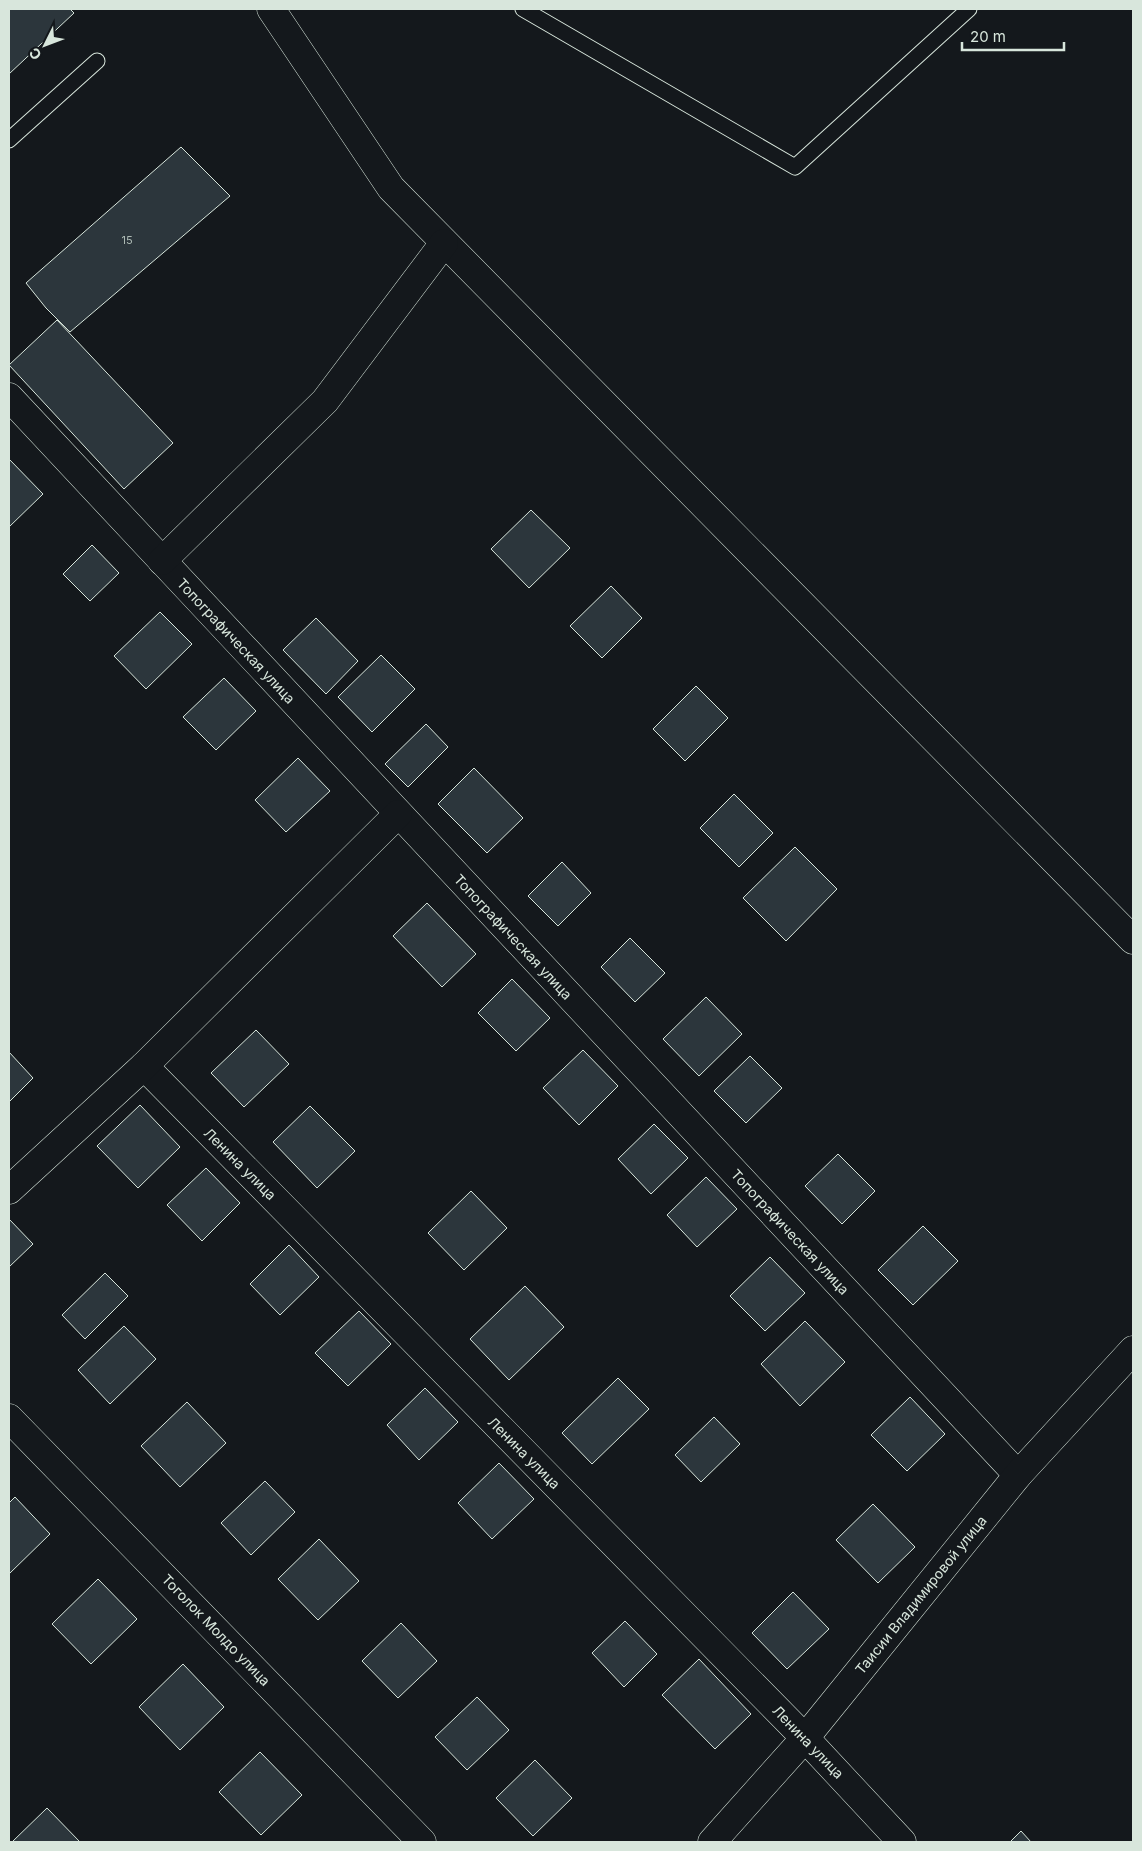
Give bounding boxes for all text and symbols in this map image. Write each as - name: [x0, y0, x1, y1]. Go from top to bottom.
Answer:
- north arrow: [20, 20, 70, 70]
- scale bar: [962, 20, 1064, 52]
- text: 20 m: [970, 27, 1006, 46]
- text: С: [25, 44, 45, 64]
- house number: 15: [121, 233, 133, 247]
- street label: Топографическая улица: [174, 575, 299, 707]
- street label: Топографическая улица: [451, 871, 576, 1003]
- street label: Ленина улица: [201, 1124, 280, 1203]
- street label: Топографическая улица: [728, 1166, 853, 1298]
- street label: Ленина улица: [485, 1413, 564, 1492]
- street label: Таисии Владимировой улица: [851, 1512, 990, 1677]
- street label: Тоголок Молдо улица: [159, 1570, 274, 1689]
- street label: Ленина улица: [769, 1702, 847, 1782]

